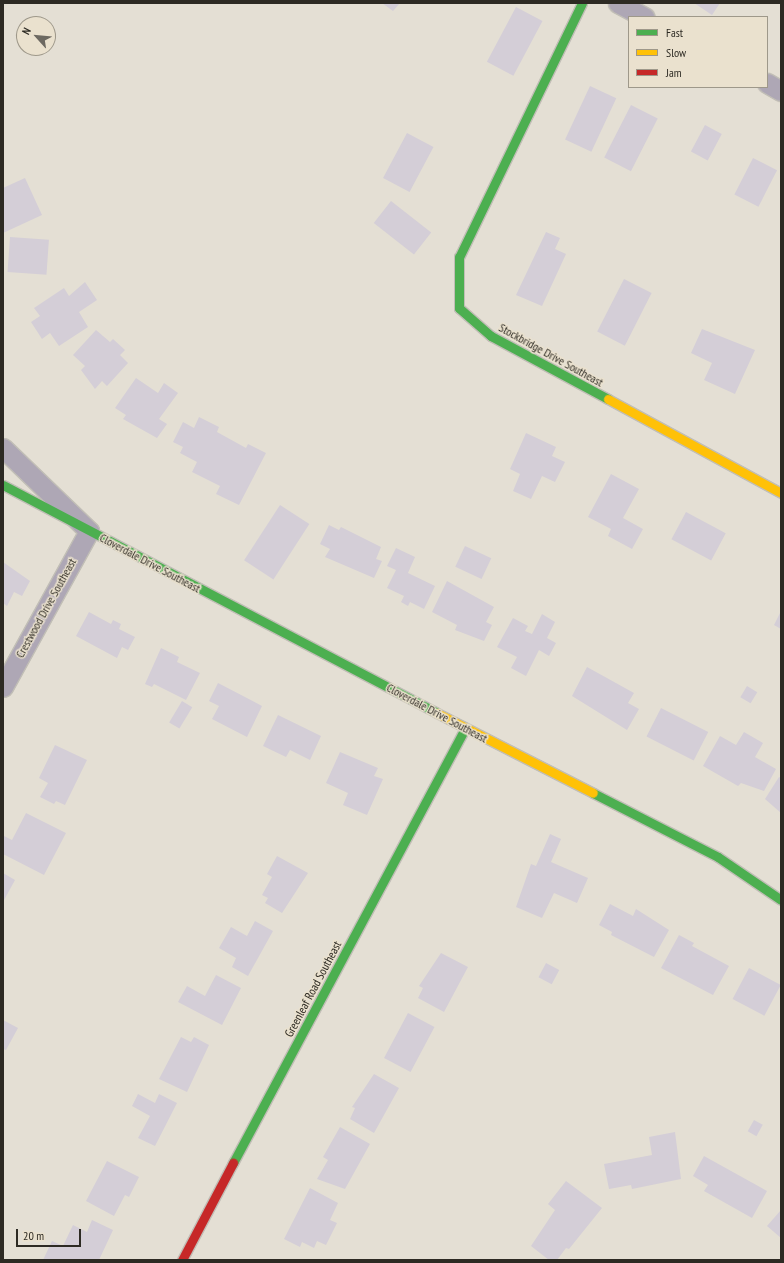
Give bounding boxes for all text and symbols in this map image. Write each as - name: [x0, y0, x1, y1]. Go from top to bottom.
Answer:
- north arrow: [16, 16, 56, 56]
- legend: [628, 16, 768, 88]
- text: N: [19, 25, 34, 37]
- text: Fast: [666, 25, 683, 40]
- text: Slow: [666, 45, 686, 60]
- text: Jam: [666, 65, 682, 80]
- street label: Stockbridge Drive Southeast: [496, 320, 606, 390]
- street label: Cloverdale Drive Southeast: [97, 530, 203, 596]
- street label: Crestwood Drive Southeast: [13, 556, 79, 660]
- street label: Cloverdale Drive Southeast: [384, 680, 490, 746]
- street label: Greenleaf Road Southeast: [282, 939, 344, 1039]
- scale bar: [18, 1221, 83, 1247]
- text: 20 m: [23, 1228, 44, 1243]

